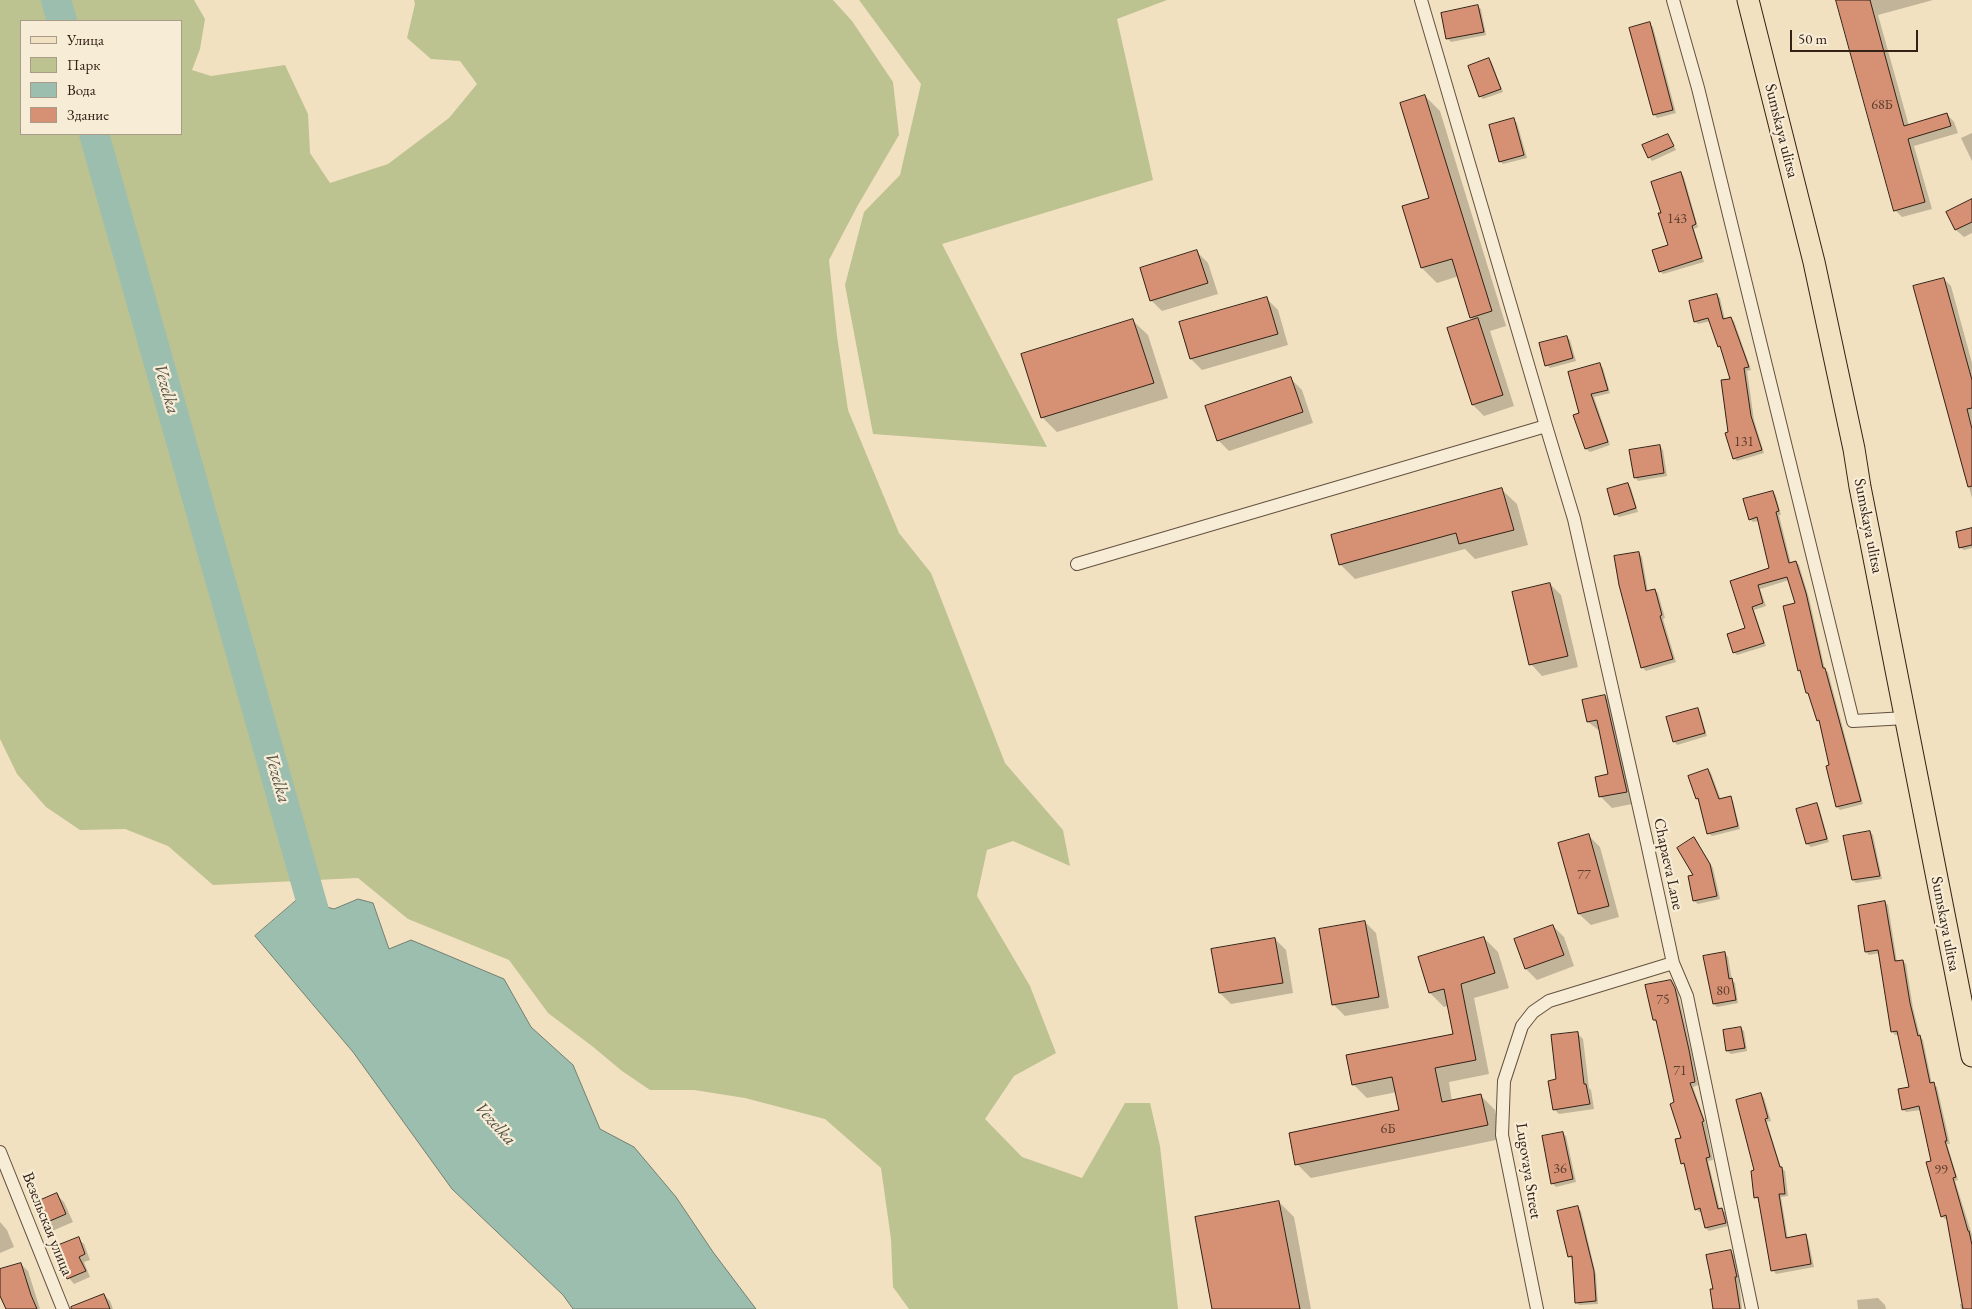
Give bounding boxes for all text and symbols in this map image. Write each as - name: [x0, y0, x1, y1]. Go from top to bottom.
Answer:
- legend: [20, 20, 182, 135]
- scale bar: [1792, 20, 1920, 52]
- text: 50 m: [1798, 29, 1827, 48]
- text: Улица: [67, 30, 104, 49]
- text: Парк: [67, 55, 100, 74]
- text: Вода: [67, 80, 96, 99]
- street label: Sumskaya ulitsa: [1760, 82, 1802, 180]
- house number: 68Б: [1871, 97, 1893, 113]
- text: Здание: [67, 105, 109, 124]
- house number: 143: [1667, 211, 1687, 227]
- water label: Vezelka: [149, 361, 183, 417]
- house number: 131: [1734, 434, 1754, 450]
- street label: Sumskaya ulitsa: [1849, 477, 1887, 575]
- water label: Vezelka: [260, 750, 294, 806]
- street label: Chapaeva Lane: [1649, 816, 1687, 912]
- house number: 77: [1577, 867, 1591, 883]
- street label: Sumskaya ulitsa: [1926, 875, 1964, 973]
- house number: 80: [1716, 983, 1730, 999]
- house number: 75: [1656, 992, 1670, 1008]
- house number: 71: [1673, 1063, 1687, 1079]
- water label: Vezelka: [470, 1098, 520, 1150]
- house number: 6Б: [1381, 1121, 1395, 1137]
- street label: Lugovaya Street: [1511, 1122, 1545, 1220]
- house number: 36: [1553, 1161, 1567, 1177]
- house number: 99: [1934, 1162, 1948, 1178]
- street label: Везельская улица: [18, 1169, 76, 1279]

